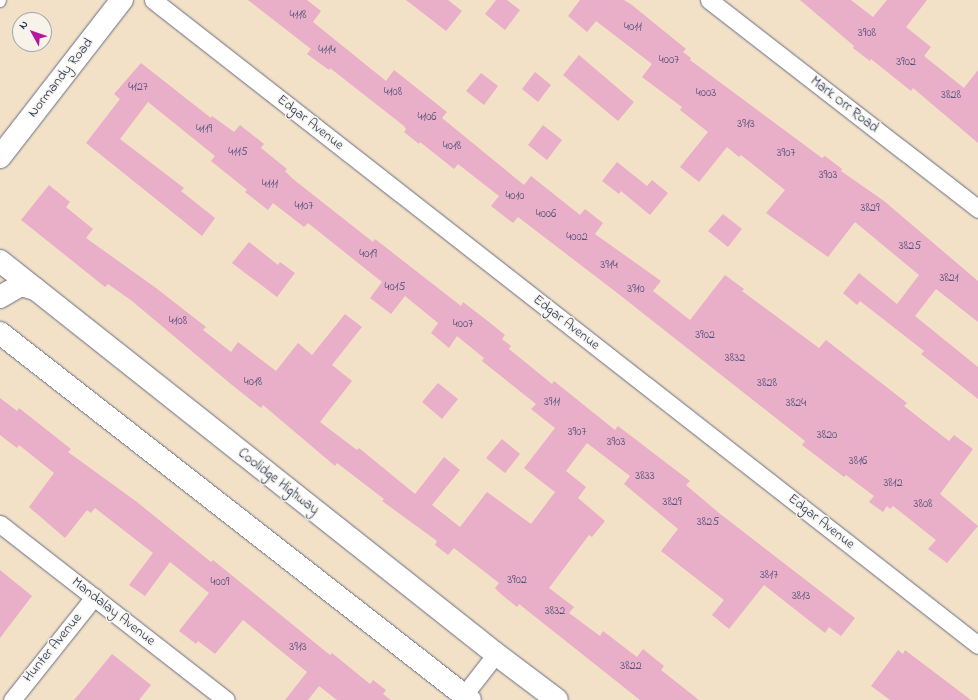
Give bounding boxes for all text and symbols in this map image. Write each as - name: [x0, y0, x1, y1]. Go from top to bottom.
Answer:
- house number: 4118: [289, 9, 307, 23]
- north arrow: [12, 12, 52, 52]
- text: N: [15, 17, 32, 33]
- house number: 4011: [624, 21, 642, 35]
- house number: 3908: [858, 27, 876, 41]
- street label: Normandy Road: [25, 35, 97, 121]
- house number: 4114: [318, 44, 336, 58]
- house number: 4007: [659, 54, 679, 68]
- house number: 3902: [896, 56, 916, 70]
- street label: Mark Orr Road: [807, 73, 881, 137]
- house number: 4127: [128, 81, 148, 95]
- house number: 4108: [384, 86, 402, 100]
- house number: 4003: [696, 87, 716, 101]
- house number: 3828: [941, 89, 961, 103]
- street label: Edgar Avenue: [273, 92, 347, 154]
- house number: 4106: [417, 111, 437, 125]
- house number: 3913: [737, 118, 755, 132]
- house number: 4119: [196, 123, 212, 137]
- house number: 4018: [443, 140, 461, 154]
- house number: 4115: [228, 146, 248, 160]
- house number: 3907: [777, 147, 795, 161]
- house number: 3903: [819, 169, 837, 183]
- house number: 4111: [262, 178, 278, 192]
- house number: 4010: [505, 190, 525, 204]
- house number: 4107: [295, 200, 313, 214]
- house number: 3829: [860, 202, 880, 216]
- house number: 4006: [536, 208, 556, 222]
- house number: 4002: [566, 231, 588, 245]
- house number: 3825: [899, 240, 921, 254]
- house number: 4019: [359, 248, 377, 262]
- house number: 3914: [600, 259, 618, 273]
- house number: 3821: [939, 272, 959, 286]
- house number: 4015: [385, 281, 405, 295]
- house number: 3910: [627, 283, 645, 297]
- street label: Edgar Avenue: [529, 292, 603, 354]
- house number: 4108: [169, 315, 187, 329]
- house number: 4007: [453, 318, 473, 332]
- house number: 3902: [695, 329, 715, 343]
- house number: 3832: [725, 352, 745, 366]
- house number: 4018: [244, 376, 262, 390]
- house number: 3828: [757, 377, 777, 391]
- house number: 3911: [544, 396, 560, 410]
- house number: 3824: [786, 397, 806, 411]
- house number: 3907: [568, 426, 586, 440]
- house number: 3820: [817, 429, 837, 443]
- house number: 3903: [607, 436, 625, 450]
- street label: Coolidge Highway: [234, 445, 322, 519]
- house number: 3816: [849, 455, 867, 469]
- house number: 3833: [635, 470, 655, 484]
- house number: 3812: [883, 477, 903, 491]
- street label: Edgar Avenue: [784, 491, 858, 553]
- house number: 3829: [662, 496, 682, 510]
- house number: 3808: [913, 498, 933, 512]
- house number: 3825: [697, 516, 719, 530]
- house number: 3817: [760, 569, 778, 583]
- street label: Mandalay Avenue: [68, 574, 158, 650]
- house number: 3902: [507, 574, 527, 588]
- house number: 4009: [211, 576, 229, 590]
- house number: 3813: [792, 590, 810, 604]
- house number: 3832: [545, 605, 565, 619]
- street label: Hunter Avenue: [20, 610, 86, 686]
- house number: 3913: [289, 641, 307, 655]
- house number: 3822: [620, 660, 642, 674]

